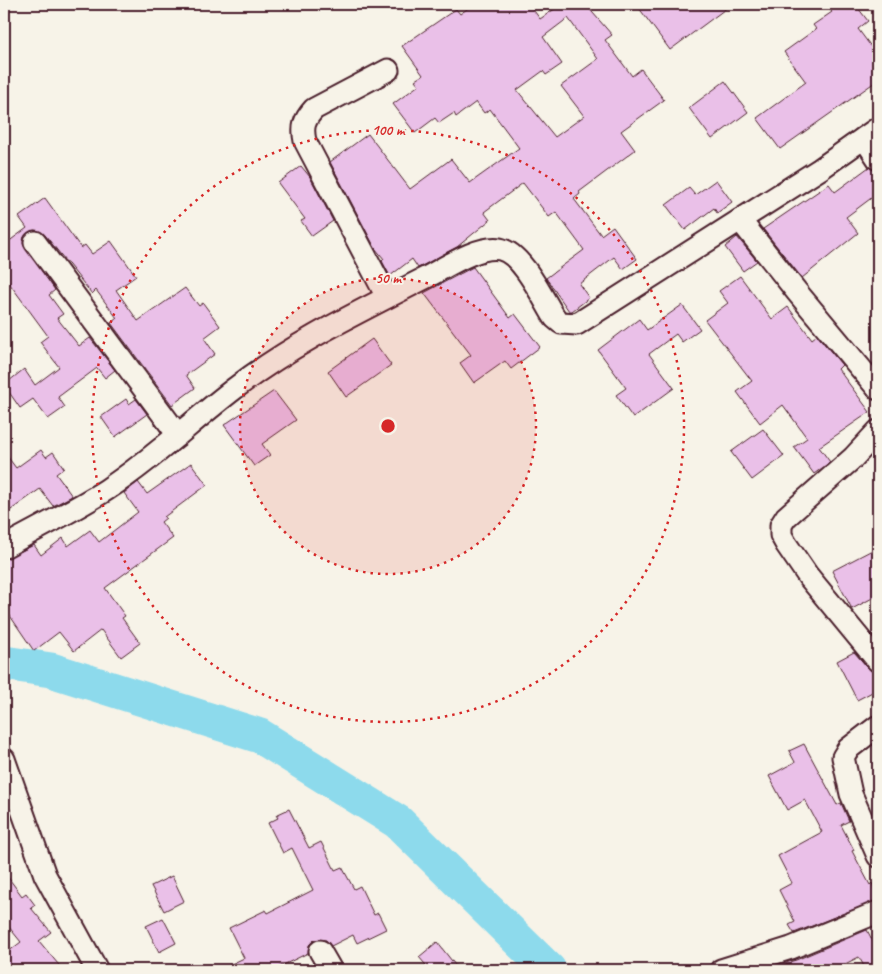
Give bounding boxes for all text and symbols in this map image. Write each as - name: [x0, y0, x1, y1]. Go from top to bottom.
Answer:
- text: 100 m: [372, 121, 406, 140]
- text: 50 m: [375, 269, 402, 288]
- centre of rings: [379, 417, 397, 435]

